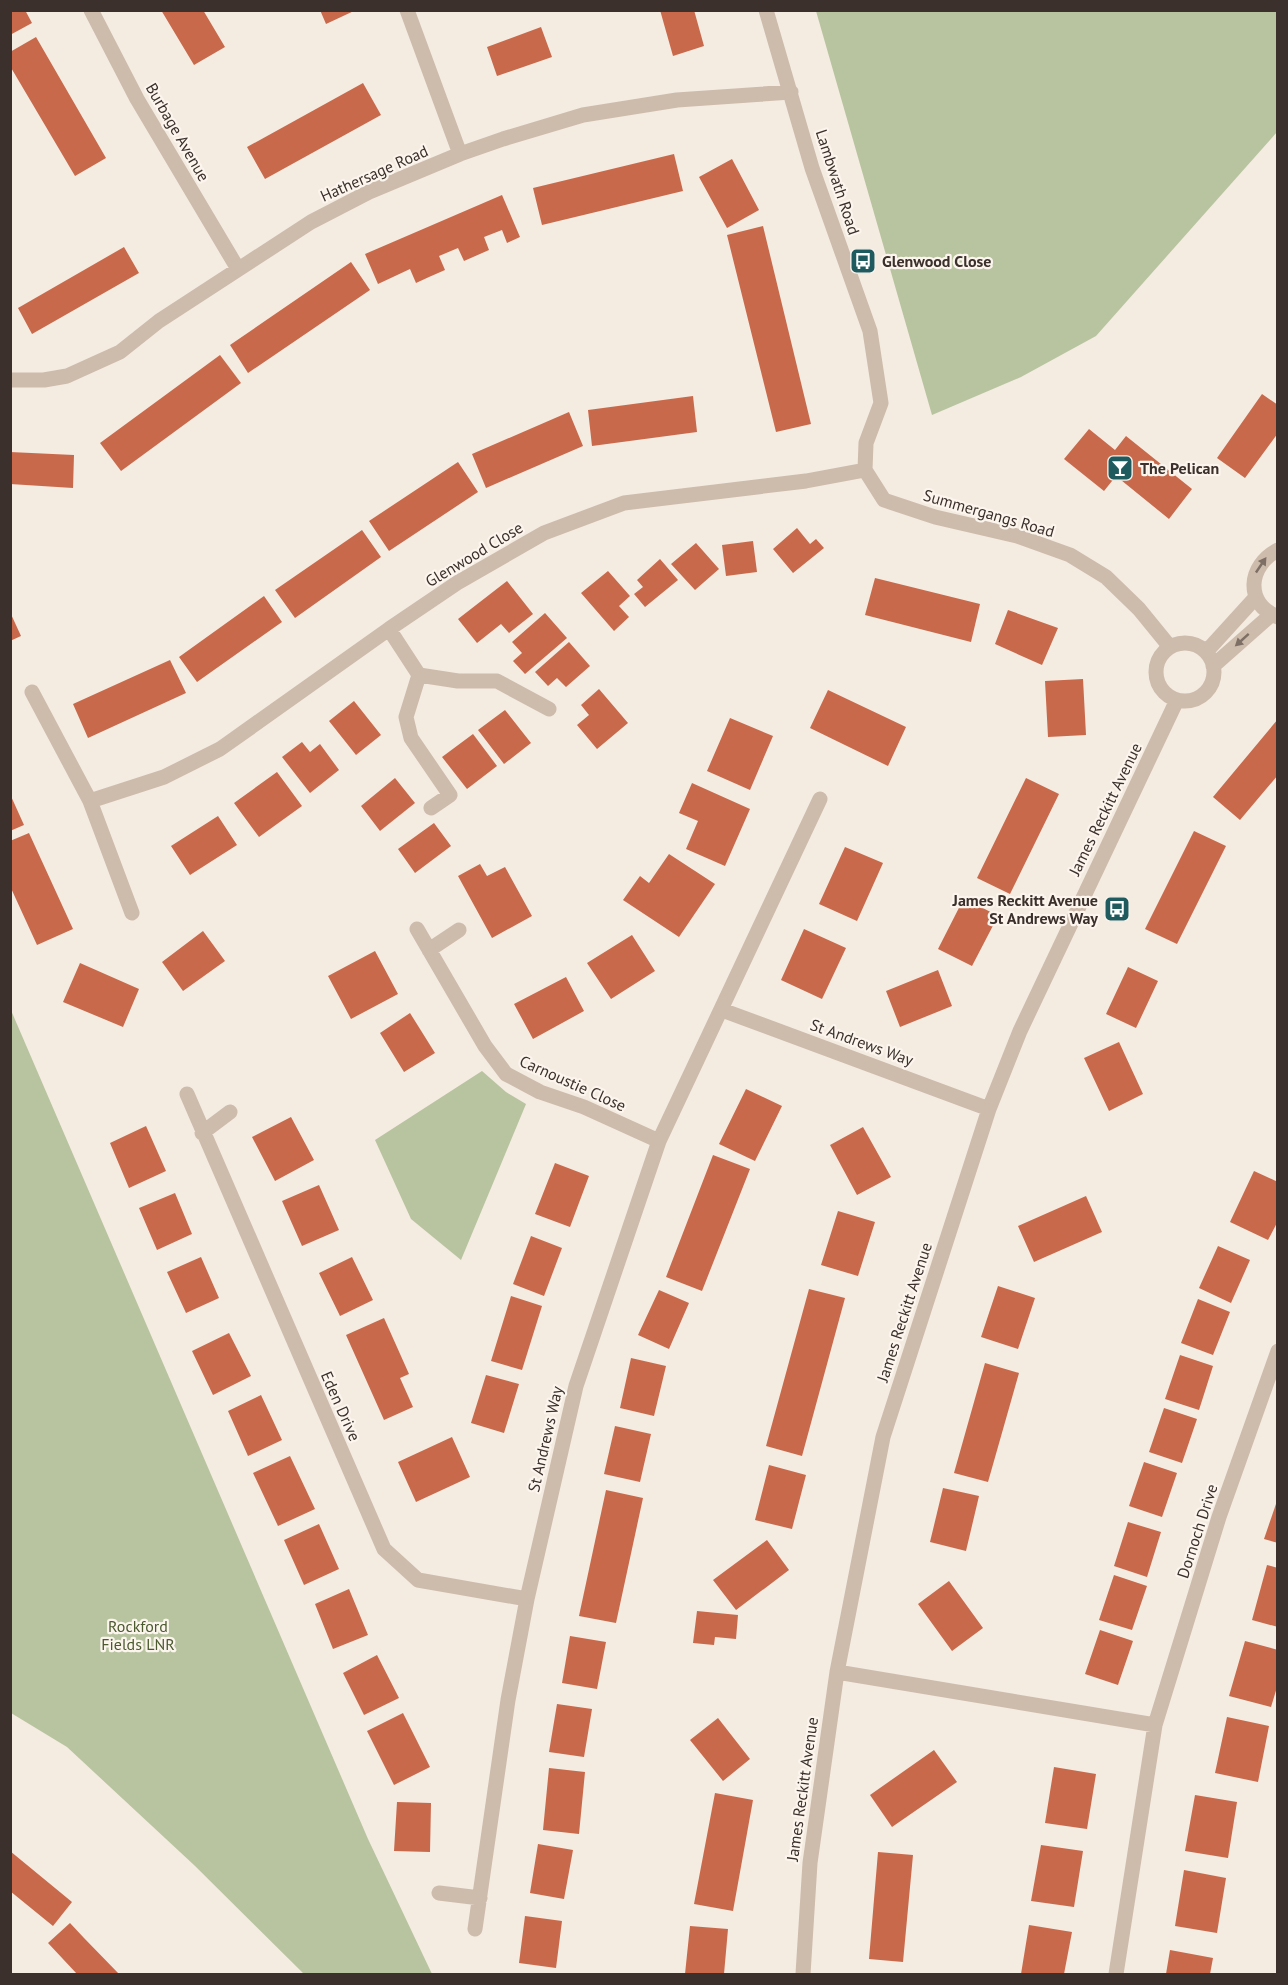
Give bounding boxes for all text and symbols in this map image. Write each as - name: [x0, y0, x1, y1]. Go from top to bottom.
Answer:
- street label: Burbage Avenue: [142, 79, 214, 185]
- street label: Lambwath Road: [812, 127, 864, 237]
- street label: Hathersage Road: [317, 140, 431, 206]
- bus stop icon: Glenwood Close: [848, 246, 878, 276]
- place label: Glenwood Close: [882, 251, 991, 271]
- bar icon: The Pelican: [1105, 453, 1135, 483]
- place label: The Pelican: [1140, 458, 1219, 478]
- street label: Summergangs Road: [921, 485, 1057, 541]
- street label: Glenwood Close: [422, 517, 526, 591]
- one-way arrow: [1255, 557, 1266, 573]
- one-way arrow: [1235, 633, 1250, 647]
- street label: James Reckitt Avenue: [1064, 739, 1146, 880]
- place label: James Reckitt Avenue St Andrews Way: [952, 890, 1098, 928]
- bus stop icon: James Reckitt Avenue St Andrews Way: [1102, 894, 1132, 924]
- street label: St Andrews Way: [808, 1014, 917, 1070]
- street label: Carnoustie Close: [517, 1051, 629, 1115]
- street label: James Reckitt Avenue: [872, 1240, 936, 1385]
- street label: Eden Drive: [317, 1368, 365, 1444]
- street label: St Andrews Way: [523, 1383, 567, 1494]
- street label: Dornoch Drive: [1172, 1481, 1222, 1581]
- park label: Rockford Fields LNR: [101, 1616, 175, 1654]
- street label: James Reckitt Avenue: [782, 1716, 822, 1863]

